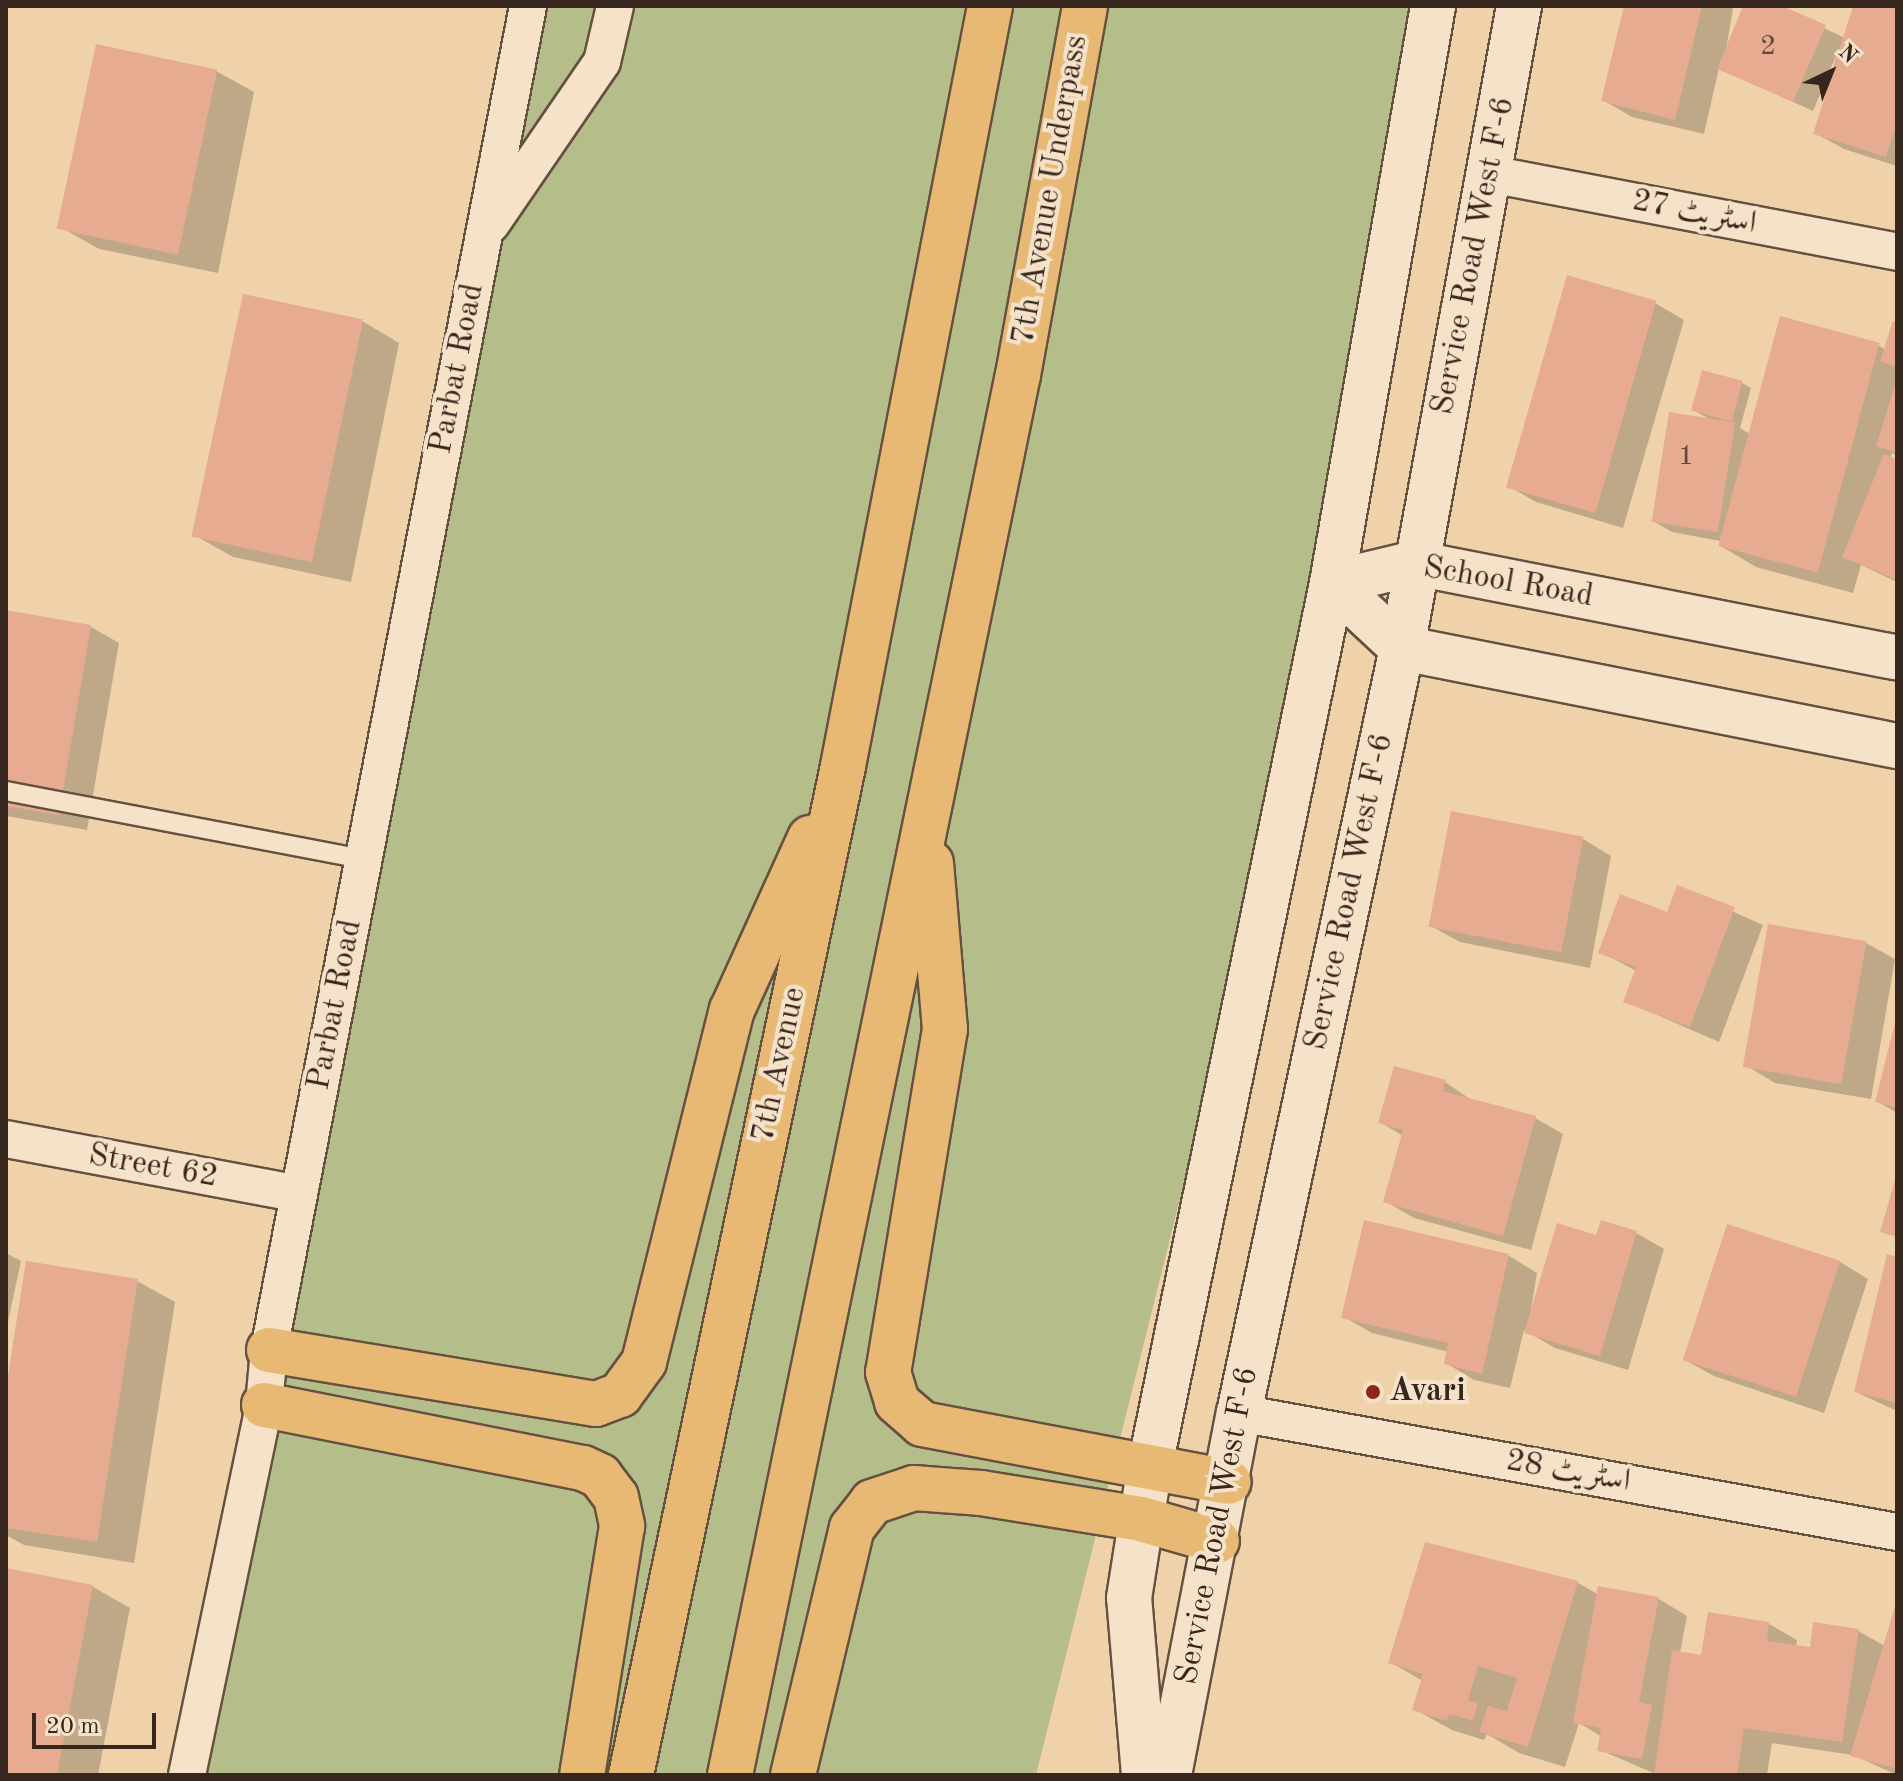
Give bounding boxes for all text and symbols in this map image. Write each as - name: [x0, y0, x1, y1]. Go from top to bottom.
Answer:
- house number: 2: [1760, 30, 1776, 64]
- street label: 7th Avenue Underpass: [1005, 32, 1097, 348]
- north arrow: [1791, 32, 1871, 112]
- text: N: [1834, 41, 1861, 68]
- street label: Service Road West F-6: [1424, 94, 1524, 418]
- street label: اسٹریٹ 27: [1629, 182, 1759, 244]
- street label: Parbat Road: [423, 280, 493, 458]
- house number: 1: [1678, 440, 1694, 474]
- street label: School Road: [1420, 549, 1596, 617]
- street label: Service Road West F-6: [1298, 730, 1402, 1054]
- street label: Parbat Road: [301, 916, 371, 1094]
- street label: 7th Avenue: [745, 984, 815, 1146]
- street label: Street 62: [85, 1137, 221, 1197]
- street label: Service Road West F-6: [1168, 1364, 1268, 1688]
- place label: Avari: [1389, 1373, 1466, 1411]
- marker: Avari: [1364, 1383, 1382, 1401]
- street label: اسٹریٹ 28: [1503, 1442, 1633, 1502]
- scale bar: [36, 1697, 160, 1747]
- text: 20 m: [46, 1715, 100, 1739]

